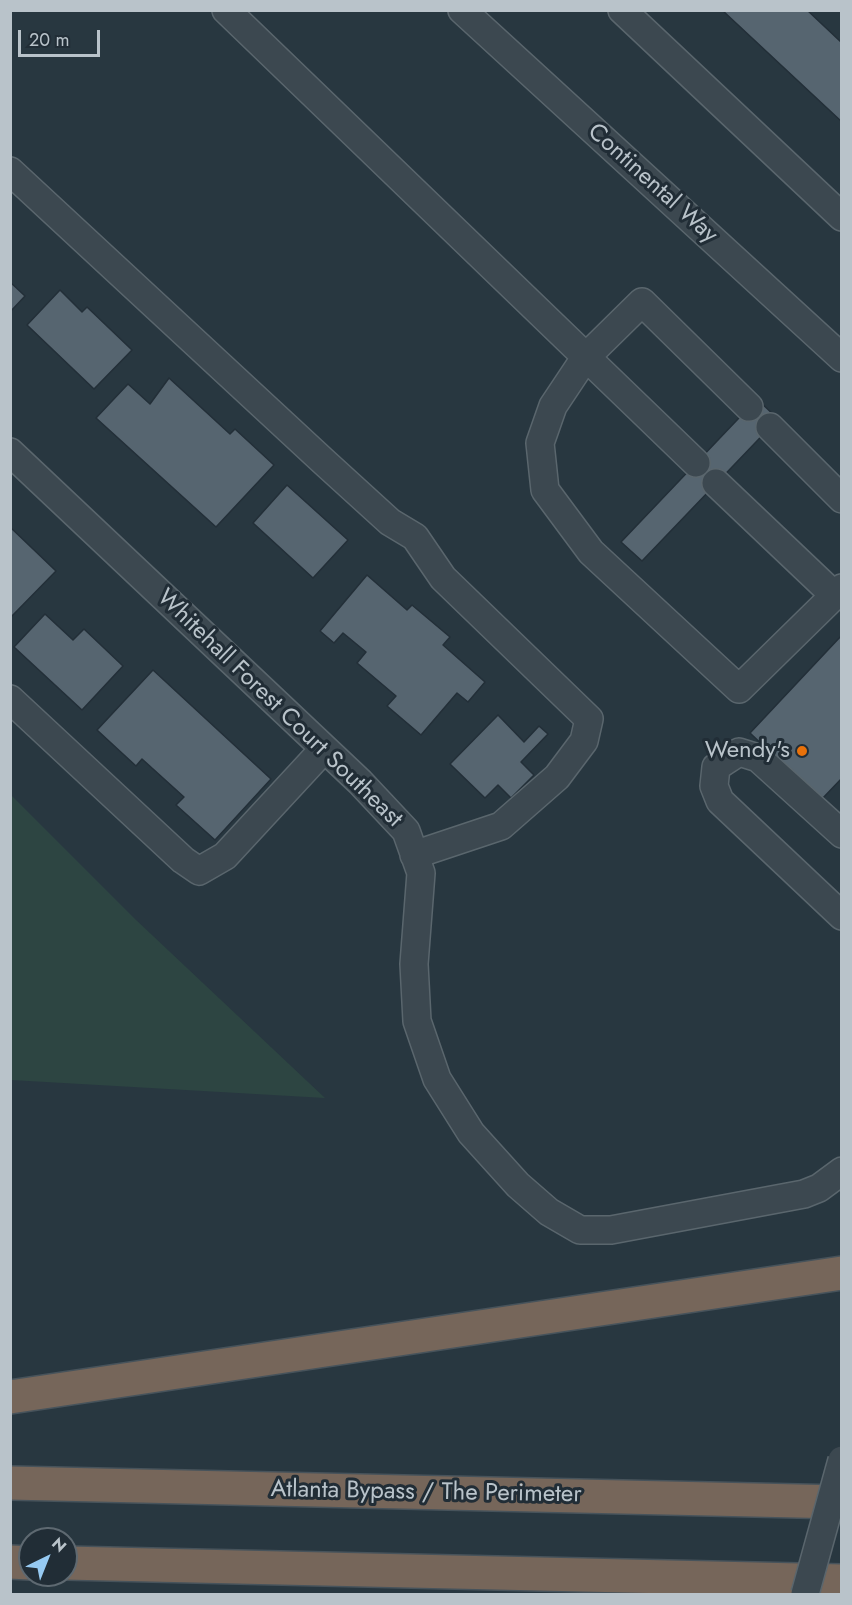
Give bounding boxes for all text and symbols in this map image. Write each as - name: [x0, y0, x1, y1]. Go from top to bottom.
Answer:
- scale bar: [21, 18, 104, 56]
- text: 20 m: [29, 27, 69, 53]
- street label: Continental Way: [581, 118, 723, 250]
- street label: Whitehall Forest Court Southeast: [150, 584, 408, 834]
- place label: Wendy's: [705, 737, 790, 765]
- marker: Wendy's: [795, 744, 809, 758]
- street label: Atlanta Bypass / The Perimeter: [270, 1476, 582, 1510]
- north arrow: [18, 1527, 78, 1587]
- text: N: [47, 1532, 72, 1558]

